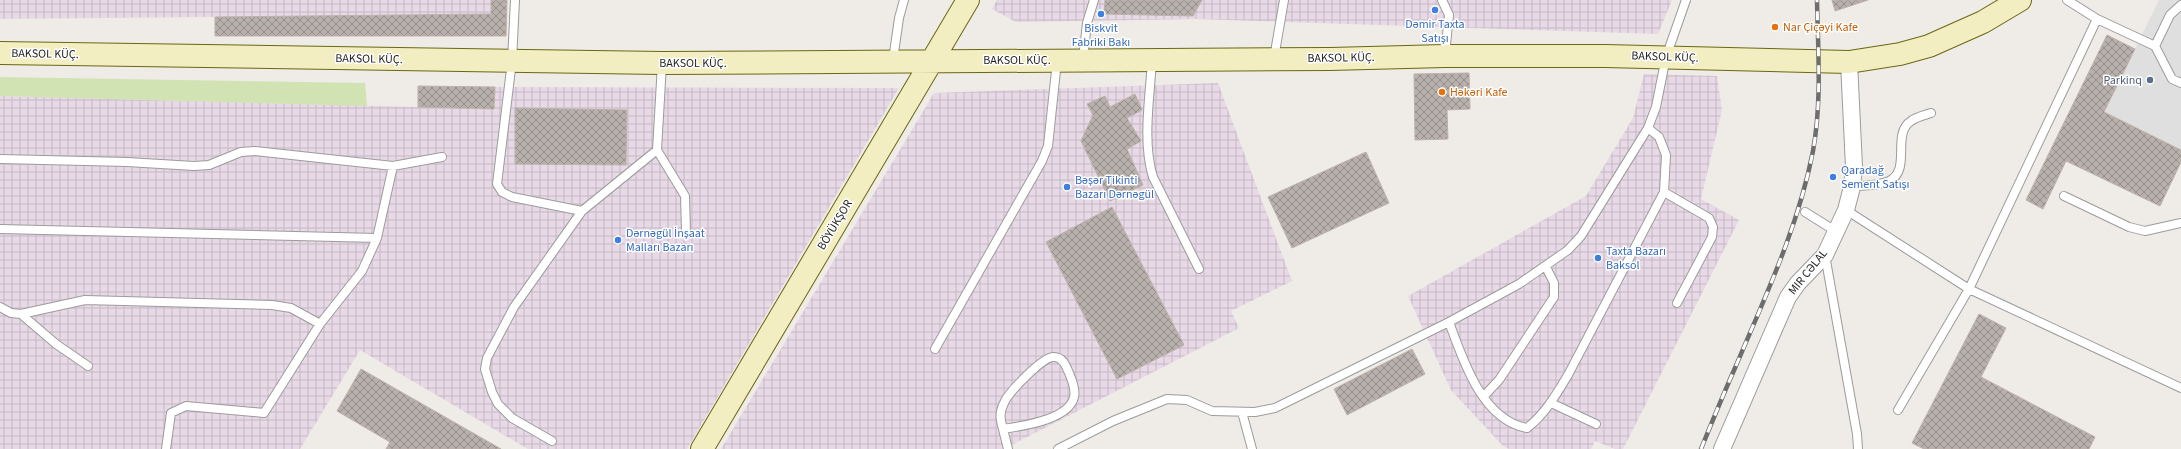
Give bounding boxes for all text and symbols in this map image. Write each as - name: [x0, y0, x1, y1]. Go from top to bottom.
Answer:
- marker: Dəmir Taxta Satışı: [1430, 5, 1440, 15]
- marker: Biskvit Fabriki Bakı: [1096, 9, 1106, 19]
- place label: Dəmir Taxta Satışı: [1405, 16, 1465, 47]
- place label: Nar Çiçəyi Kafe: [1783, 19, 1858, 36]
- place label: Biskvit Fabriki Bakı: [1072, 20, 1130, 51]
- marker: Nar Çiçəyi Kafe: [1770, 22, 1780, 32]
- street label: BAKSOL KÜÇ.: [11, 45, 79, 63]
- street label: BAKSOL KÜÇ.: [1631, 47, 1699, 67]
- street label: BAKSOL KÜÇ.: [1307, 49, 1375, 67]
- street label: BAKSOL KÜÇ.: [335, 50, 403, 68]
- street label: BAKSOL KÜÇ.: [983, 52, 1051, 69]
- street label: BAKSOL KÜÇ.: [659, 55, 727, 72]
- place label: Parkinq: [2103, 72, 2142, 89]
- marker: Parkinq: [2145, 75, 2155, 85]
- place label: Həkəri Kafe: [1450, 84, 1508, 101]
- marker: Həkəri Kafe: [1437, 87, 1447, 97]
- place label: Qaradağ Sement Satışı: [1841, 162, 1910, 193]
- place label: Bəşər Tikinti Bazarı Dərnəgül: [1075, 172, 1154, 203]
- marker: Qaradağ Sement Satışı: [1828, 172, 1838, 182]
- marker: Bəşər Tikinti Bazarı Dərnəgül: [1062, 182, 1072, 192]
- street label: BÖYÜKŞOR: [813, 196, 857, 253]
- place label: Dərnəgül İnşaat Malları Bazarı: [626, 225, 705, 256]
- marker: Dərnəgül İnşaat Malları Bazarı: [613, 235, 623, 245]
- place label: Taxta Bazarı Baksol: [1606, 243, 1666, 274]
- street label: MIR CƏLAL: [1784, 246, 1832, 298]
- marker: Taxta Bazarı Baksol: [1593, 253, 1603, 263]

